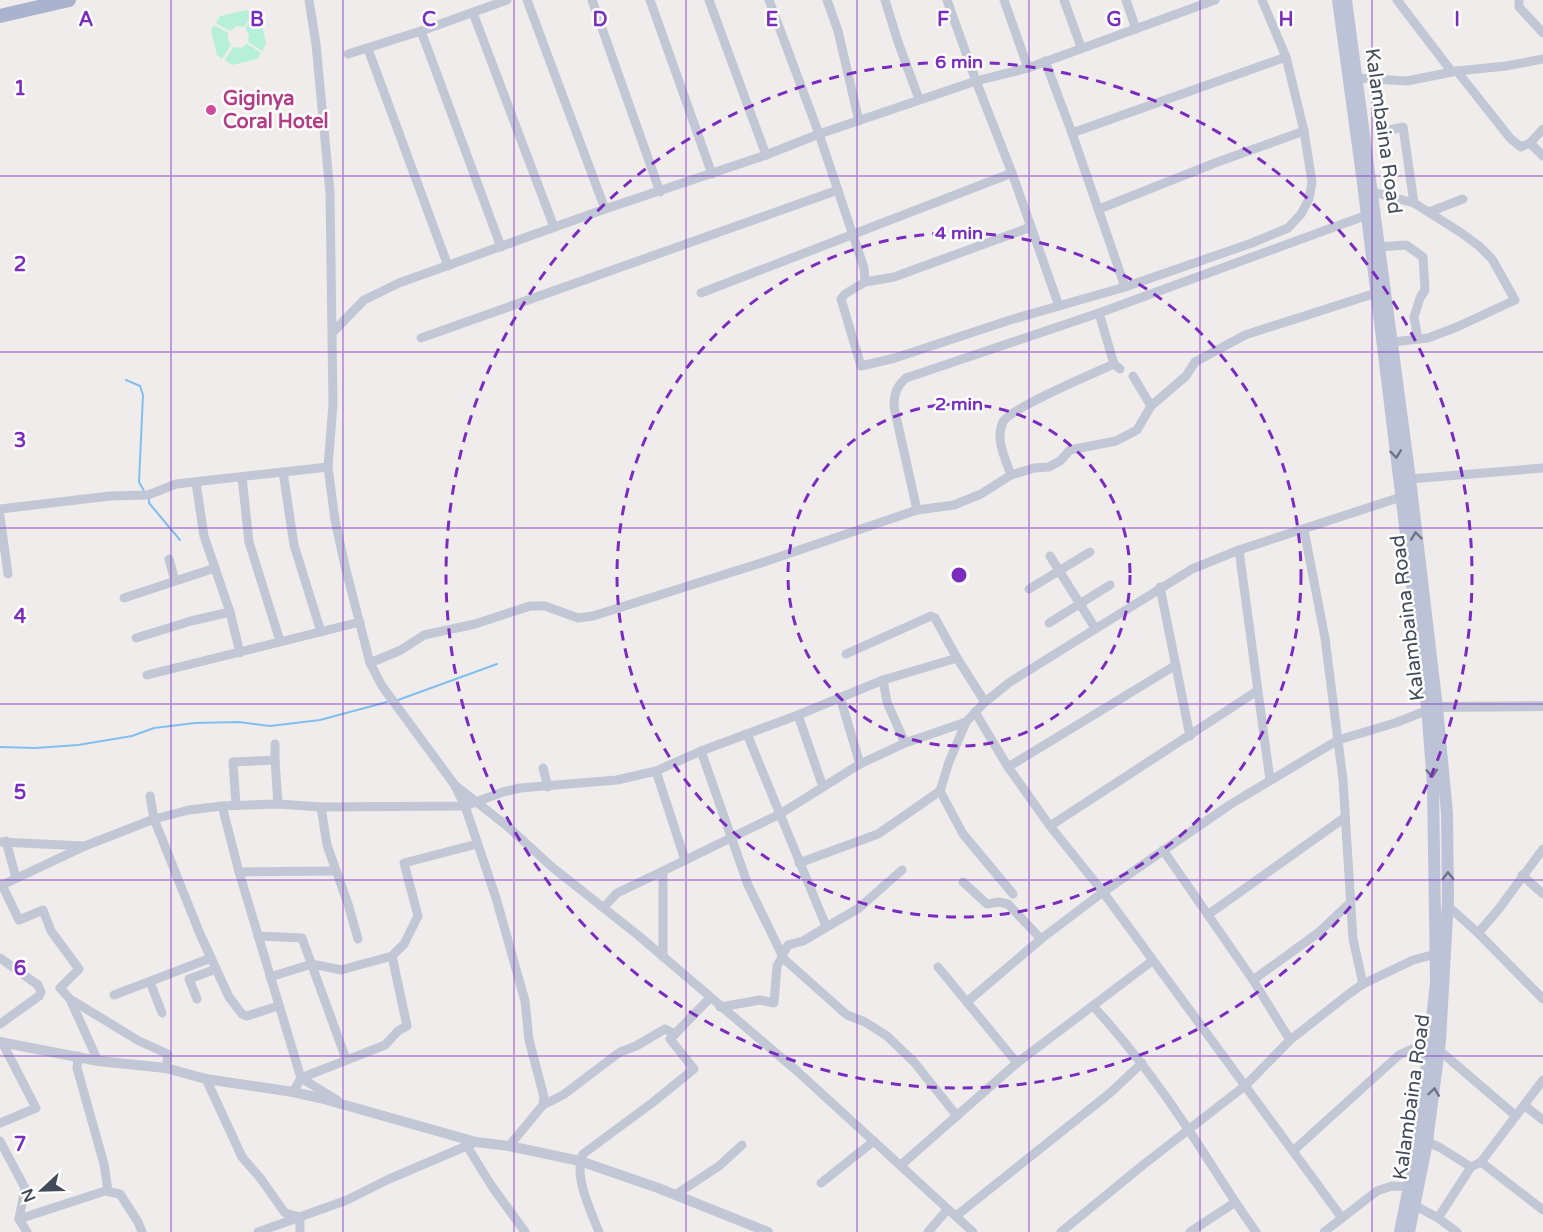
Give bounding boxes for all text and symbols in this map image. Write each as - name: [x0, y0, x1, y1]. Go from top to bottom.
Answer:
- text: A: [79, 8, 94, 32]
- text: B: [250, 8, 264, 32]
- text: C: [422, 8, 436, 32]
- text: D: [592, 8, 608, 32]
- text: E: [766, 8, 779, 32]
- text: F: [937, 8, 949, 32]
- text: G: [1106, 8, 1122, 32]
- text: H: [1278, 8, 1294, 32]
- text: I: [1454, 8, 1460, 32]
- street label: Kalambaina Road: [1360, 47, 1407, 215]
- text: 6 min: [935, 51, 983, 73]
- text: 1: [14, 77, 26, 101]
- place label: Giginya Coral Hotel: [223, 87, 329, 134]
- marker: Giginya Coral Hotel: [204, 103, 218, 117]
- text: 4 min: [935, 222, 983, 244]
- text: 2: [14, 253, 26, 277]
- text: 2 min: [935, 393, 983, 415]
- text: 3: [14, 429, 26, 453]
- one-way arrow: [1389, 449, 1401, 458]
- one-way arrow: [1411, 532, 1423, 541]
- street label: Kalambaina Road: [1386, 534, 1430, 702]
- centre of rings: [949, 565, 969, 585]
- text: 4: [14, 605, 27, 629]
- one-way arrow: [1425, 768, 1438, 777]
- text: 5: [14, 781, 26, 805]
- one-way arrow: [1441, 872, 1454, 881]
- text: 6: [14, 957, 26, 981]
- street label: Kalambaina Road: [1388, 1013, 1435, 1181]
- one-way arrow: [1427, 1087, 1440, 1096]
- text: 7: [14, 1133, 26, 1157]
- north arrow: [12, 1160, 72, 1220]
- text: N: [17, 1186, 41, 1205]

